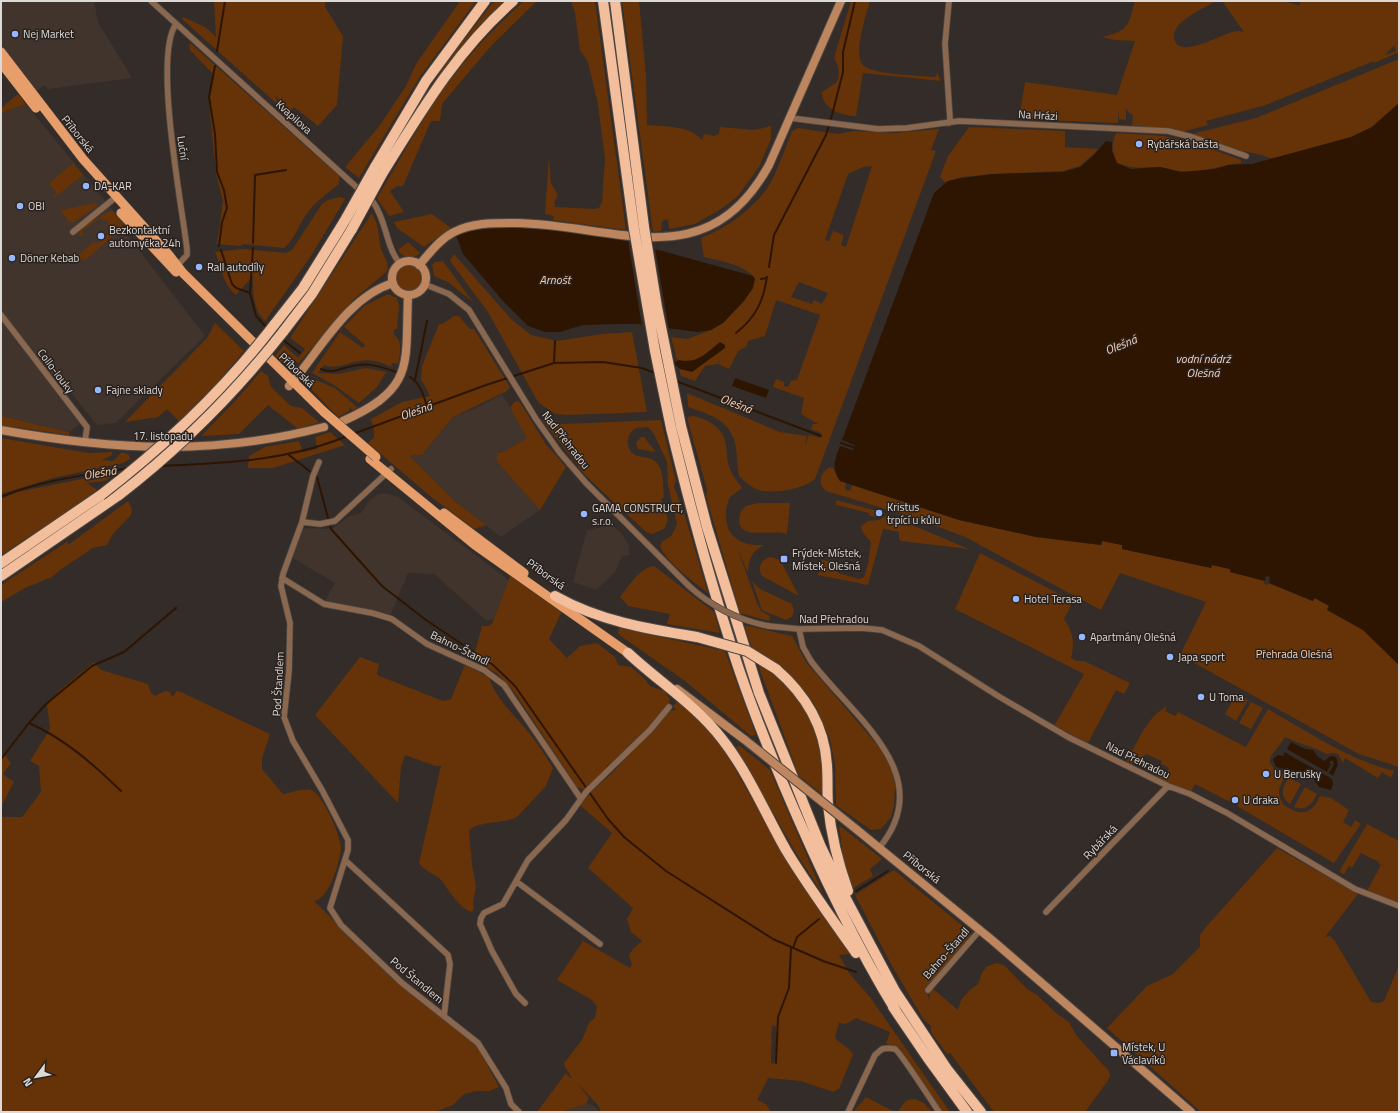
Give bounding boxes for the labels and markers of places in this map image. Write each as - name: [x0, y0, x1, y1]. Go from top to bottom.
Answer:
- place label: Nej Market: [23, 26, 74, 42]
- marker: Nej Market: [10, 29, 20, 39]
- place label: Rybářská bašta: [1147, 136, 1219, 152]
- marker: Rybářská bašta: [1134, 139, 1144, 149]
- place label: DA-KAR: [94, 178, 132, 194]
- marker: DA-KAR: [81, 181, 91, 191]
- place label: OBI: [28, 198, 45, 214]
- marker: OBI: [15, 201, 25, 211]
- place label: Bezkontaktní automyčka 24h: [109, 222, 181, 251]
- marker: Bezkontaktní automyčka 24h: [96, 231, 106, 241]
- place label: Döner Kebab: [20, 250, 80, 266]
- marker: Döner Kebab: [7, 253, 17, 263]
- place label: Rall autodíly: [207, 259, 265, 275]
- marker: Rall autodíly: [194, 262, 204, 272]
- place label: Fajne sklady: [106, 382, 163, 398]
- marker: Fajne sklady: [93, 385, 103, 395]
- place label: Kristus trpící u kůlu: [887, 499, 940, 528]
- place label: GAMA CONSTRUCT, s.r.o.: [592, 500, 683, 529]
- marker: Kristus trpící u kůlu: [874, 508, 884, 518]
- marker: GAMA CONSTRUCT, s.r.o.: [579, 509, 589, 519]
- place label: Frýdek-Místek, Místek, Olešná: [792, 545, 862, 574]
- marker: Frýdek-Místek, Místek, Olešná: [779, 554, 789, 564]
- place label: Hotel Terasa: [1024, 591, 1082, 607]
- marker: Hotel Terasa: [1011, 594, 1021, 604]
- place label: Apartmány Olešná: [1090, 629, 1176, 645]
- marker: Apartmány Olešná: [1077, 632, 1087, 642]
- place label: Japa sport: [1178, 649, 1225, 665]
- marker: Japa sport: [1165, 652, 1175, 662]
- place label: U Toma: [1209, 689, 1244, 705]
- marker: U Toma: [1196, 692, 1206, 702]
- place label: U Berušky: [1274, 766, 1322, 782]
- marker: U Berušky: [1261, 769, 1271, 779]
- place label: U draka: [1243, 792, 1279, 808]
- marker: U draka: [1230, 795, 1240, 805]
- place label: Místek, U Václavíků: [1122, 1039, 1165, 1068]
- marker: Místek, U Václavíků: [1109, 1048, 1119, 1058]

